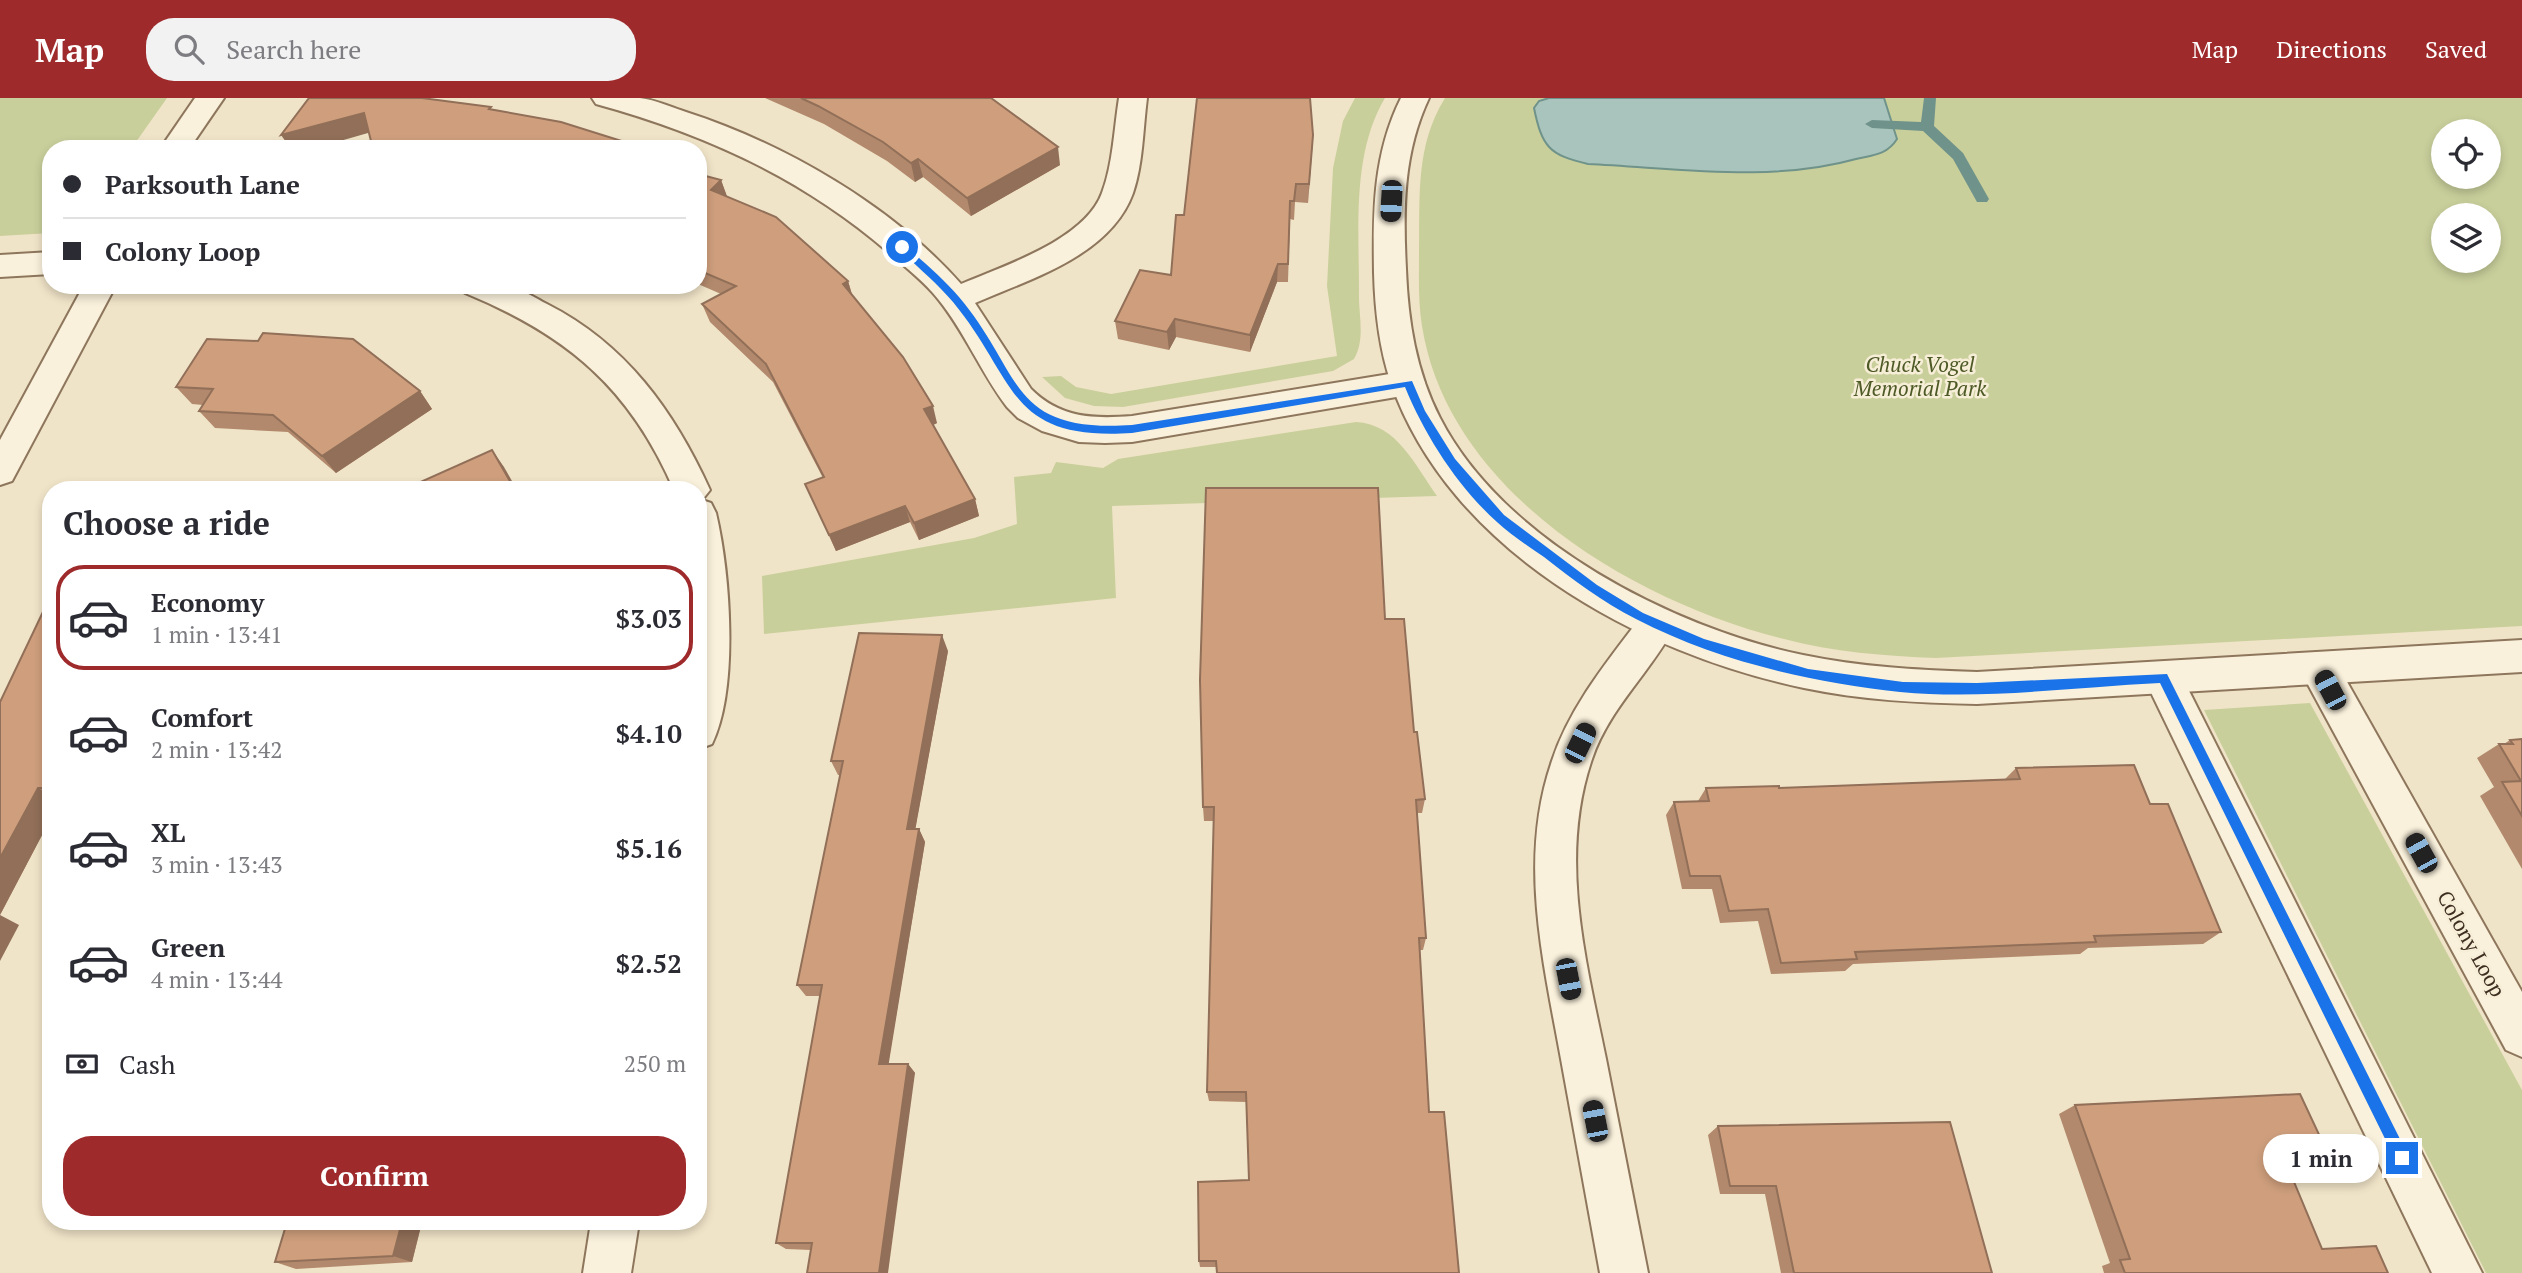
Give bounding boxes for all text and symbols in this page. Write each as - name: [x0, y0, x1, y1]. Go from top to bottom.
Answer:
- search box: [146, 18, 636, 81]
- text: Map: [35, 28, 104, 71]
- icon: search: [170, 30, 208, 68]
- text: Search here: [226, 32, 361, 66]
- text: Map: [2192, 33, 2238, 65]
- text: Directions: [2276, 33, 2387, 65]
- text: Saved: [2425, 33, 2487, 65]
- map controls: [2431, 119, 2501, 273]
- button: locate: [2431, 119, 2501, 189]
- text: Parksouth Lane: [105, 167, 300, 201]
- car: [1380, 179, 1403, 223]
- button: layers: [2431, 203, 2501, 273]
- route start: [886, 231, 918, 263]
- text: Colony Loop: [105, 234, 260, 268]
- park label: Chuck Vogel Memorial Park: [1853, 350, 1987, 402]
- text: Choose a ride: [63, 502, 270, 544]
- text: Economy: [151, 585, 264, 619]
- icon: car: [67, 586, 130, 649]
- text: $3.03: [616, 601, 682, 635]
- text: 1 min · 13:41: [151, 619, 283, 650]
- car: [2311, 667, 2350, 713]
- text: Comfort: [151, 700, 253, 734]
- icon: car: [67, 701, 130, 764]
- text: $4.10: [616, 716, 682, 750]
- car: [1562, 720, 1599, 766]
- text: 2 min · 13:42: [151, 734, 283, 765]
- text: XL: [151, 815, 185, 849]
- icon: car: [67, 816, 130, 879]
- car: [2402, 830, 2441, 876]
- text: $5.16: [616, 831, 682, 865]
- text: 3 min · 13:43: [151, 849, 283, 880]
- street label: Colony Loop: [2431, 885, 2513, 1002]
- text: Green: [151, 930, 225, 964]
- icon: car: [67, 931, 130, 994]
- text: $2.52: [616, 946, 682, 980]
- car: [1554, 956, 1583, 1002]
- text: 4 min · 13:44: [151, 964, 283, 995]
- icon: cash: [63, 1045, 101, 1083]
- text: Cash: [119, 1047, 175, 1081]
- text: 250 m: [624, 1048, 686, 1079]
- car: [1581, 1098, 1610, 1144]
- callout: 1 min: [2262, 1134, 2378, 1182]
- button: Confirm: [63, 1136, 686, 1216]
- route end: [2386, 1142, 2418, 1174]
- text: 1 min: [2290, 1143, 2352, 1174]

